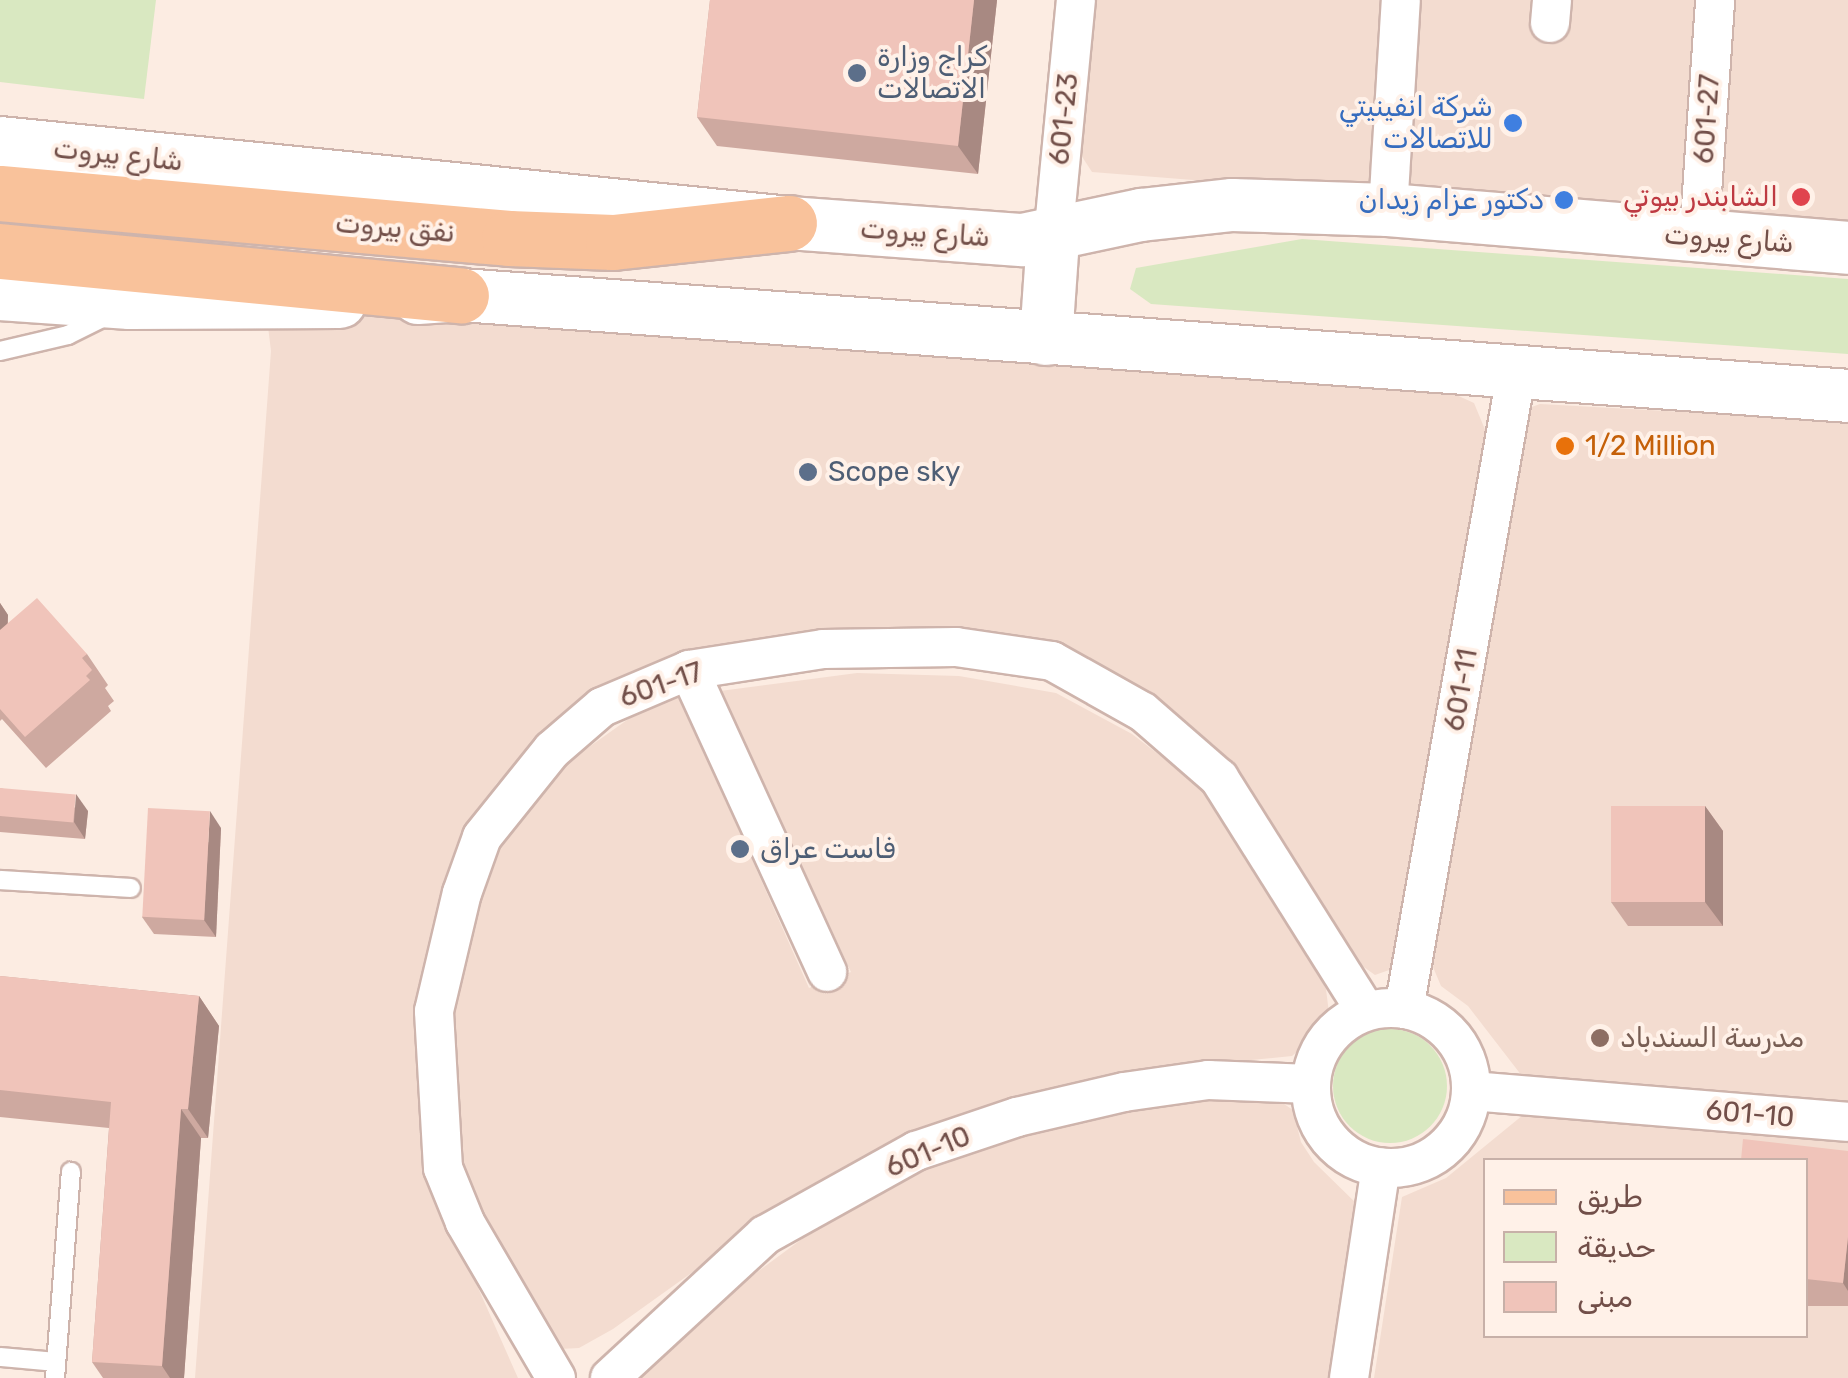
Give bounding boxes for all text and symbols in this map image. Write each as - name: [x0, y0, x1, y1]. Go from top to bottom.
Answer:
- place label: كراج وزارة الاتصالات: [877, 40, 988, 106]
- marker: كراج وزارة الاتصالات: [846, 62, 868, 84]
- street label: 601-23: [1042, 71, 1086, 167]
- street label: 601-27: [1687, 73, 1727, 165]
- place label: شركة انفينيتي للاتصالات: [1339, 90, 1493, 156]
- marker: شركة انفينيتي للاتصالات: [1502, 112, 1524, 134]
- street label: شارع بيروت: [52, 131, 184, 179]
- place label: الشابندر بيوتي: [1623, 180, 1778, 214]
- place label: دكتور عزام زيدان: [1359, 183, 1544, 217]
- marker: الشابندر بيوتي: [1788, 184, 1814, 210]
- marker: دكتور عزام زيدان: [1553, 189, 1575, 211]
- street label: نفق بيروت: [334, 206, 456, 250]
- street label: شارع بيروت: [859, 212, 991, 254]
- street label: شارع بيروت: [1663, 218, 1795, 260]
- place label: 1/2 Million: [1585, 429, 1716, 463]
- marker: 1/2 Million: [1554, 435, 1576, 457]
- place label: Scope sky: [828, 455, 960, 489]
- marker: Scope sky: [797, 461, 819, 483]
- street label: 601-11: [1437, 646, 1485, 734]
- street label: 601-17: [615, 655, 707, 715]
- place label: فاست عراق: [760, 832, 895, 866]
- marker: فاست عراق: [729, 838, 751, 860]
- place label: مدرسة السندباد: [1620, 1021, 1804, 1055]
- marker: مدرسة السندباد: [1589, 1027, 1611, 1049]
- street label: 601-10: [1704, 1093, 1796, 1135]
- street label: 601-10: [881, 1119, 975, 1185]
- legend: [1483, 1158, 1808, 1338]
- text: طريق: [1577, 1179, 1643, 1215]
- text: حديقة: [1577, 1229, 1656, 1265]
- text: مبنى: [1577, 1279, 1633, 1315]

